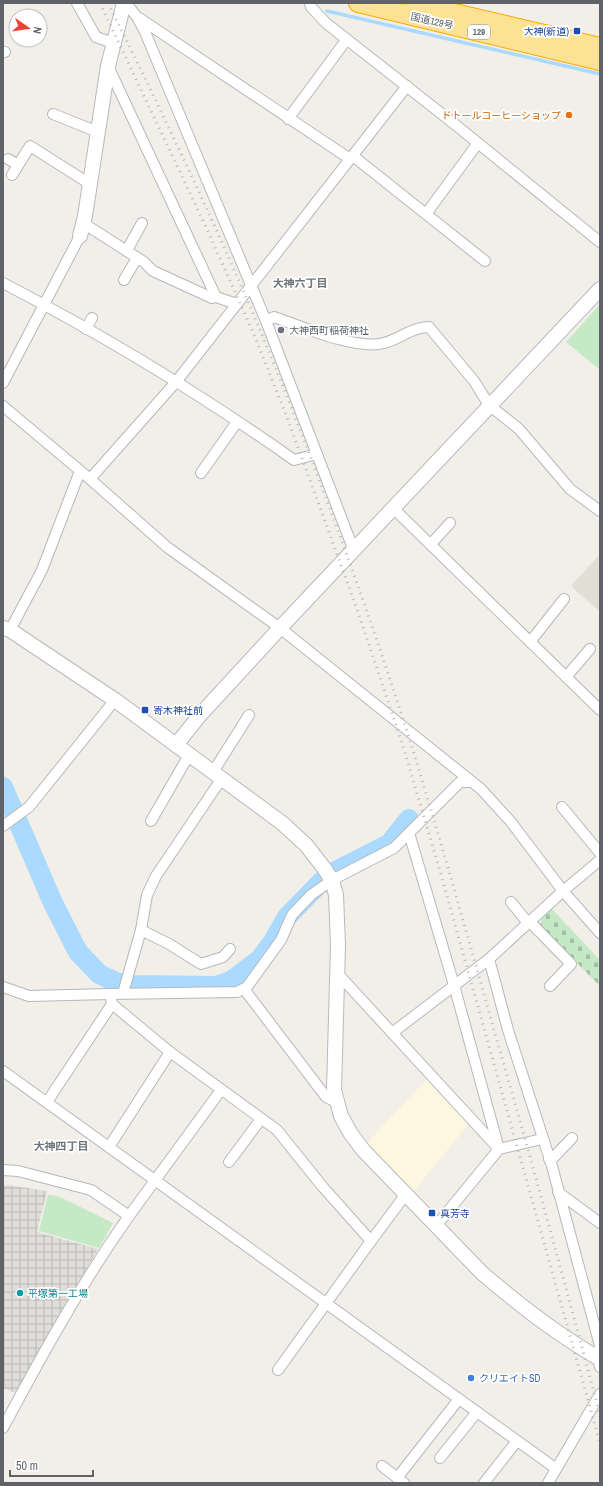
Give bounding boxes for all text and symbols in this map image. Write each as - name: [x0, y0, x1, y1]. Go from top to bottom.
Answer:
- north arrow: [8, 8, 48, 48]
- street label: 国道129号: [409, 10, 455, 32]
- road number: 129: [468, 25, 490, 39]
- place label: 大神(新道): [524, 25, 569, 38]
- text: N: [30, 26, 45, 35]
- marker: 大神(新道): [572, 26, 582, 36]
- place label: ドトールコーヒーショップ: [441, 109, 561, 122]
- marker: ドトールコーヒーショップ: [564, 110, 574, 120]
- district label: 大神六丁目: [273, 276, 328, 290]
- place label: 大神西町稲荷神社: [289, 324, 369, 337]
- marker: 大神西町稲荷神社: [276, 325, 286, 335]
- place label: 寄木神社前: [153, 704, 203, 717]
- marker: 寄木神社前: [140, 705, 150, 715]
- district label: 大神四丁目: [34, 1139, 89, 1153]
- place label: 真芳寺: [440, 1207, 470, 1220]
- marker: 真芳寺: [427, 1208, 437, 1218]
- place label: 平塚第一工場: [28, 1287, 88, 1300]
- marker: 平塚第一工場: [15, 1288, 25, 1298]
- place label: クリエイトSD: [479, 1372, 540, 1385]
- marker: クリエイトSD: [466, 1373, 476, 1383]
- scale bar: [10, 1452, 93, 1478]
- text: 50 m: [16, 1458, 38, 1474]

